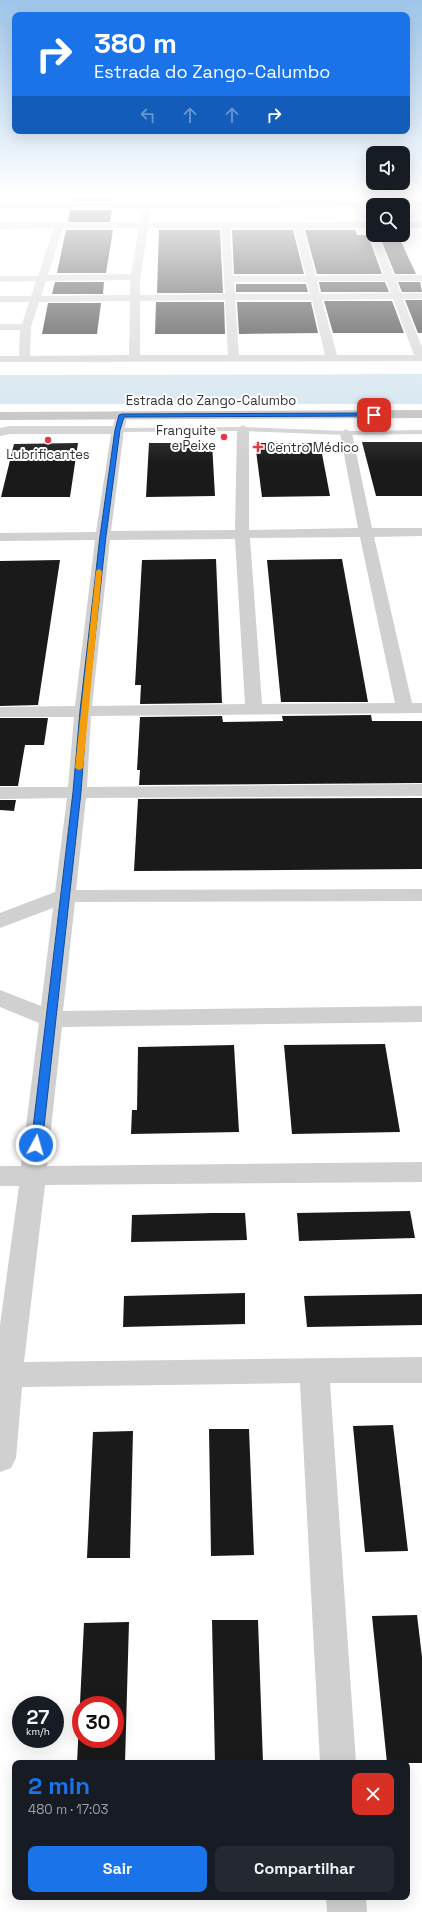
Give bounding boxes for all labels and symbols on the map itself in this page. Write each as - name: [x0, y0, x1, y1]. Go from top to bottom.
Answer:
- street label: Estrada do Zango-Calumbo: [126, 392, 296, 409]
- pin: [357, 398, 391, 432]
- place label: Franguite e Peixe: [156, 422, 216, 454]
- marker: Franguite e Peixe: [219, 432, 229, 442]
- marker: Lubrificantes: [43, 435, 53, 445]
- place label: Centro Médico: [267, 439, 359, 456]
- marker: Centro Médico: [252, 441, 264, 453]
- place label: Lubrificantes: [6, 446, 90, 463]
- position arrow: [15, 1124, 57, 1166]
- speed limit sign: 30: [72, 1696, 124, 1748]

